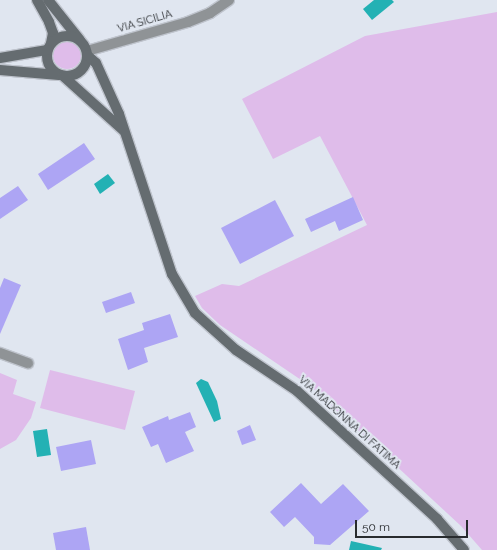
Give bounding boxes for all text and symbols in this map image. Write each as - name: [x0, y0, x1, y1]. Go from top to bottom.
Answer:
- street label: VIA SICILIA: [116, 8, 174, 36]
- street label: VIA MADONNA DI FATIMA: [295, 374, 403, 472]
- scale bar: [357, 512, 470, 538]
- text: 50 m: [362, 520, 390, 534]

